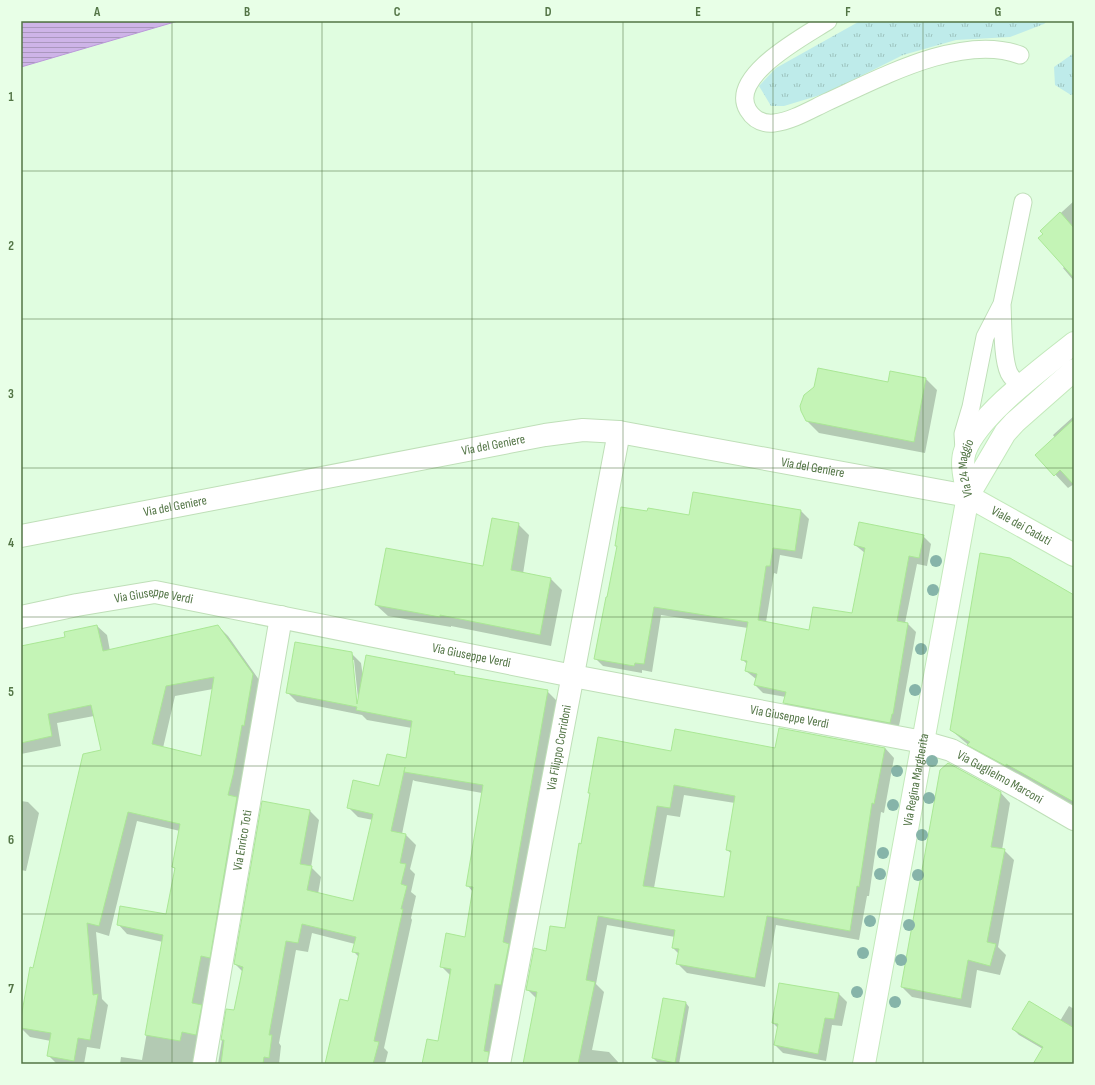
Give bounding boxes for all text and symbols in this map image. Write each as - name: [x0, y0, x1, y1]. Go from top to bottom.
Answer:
- text: A: [93, 4, 101, 20]
- text: B: [244, 4, 250, 20]
- text: C: [394, 4, 401, 20]
- text: D: [545, 4, 552, 20]
- text: E: [695, 4, 701, 20]
- text: F: [845, 4, 851, 20]
- text: G: [995, 4, 1002, 20]
- text: 1: [8, 89, 14, 105]
- text: 2: [8, 238, 14, 254]
- text: 3: [8, 386, 14, 402]
- street label: Via del Geniere: [460, 431, 526, 459]
- street label: Via 24 Maggio: [955, 436, 977, 498]
- street label: Via del Geniere: [780, 454, 846, 481]
- street label: Via del Geniere: [142, 492, 208, 520]
- street label: Viale dei Caduti: [988, 502, 1054, 549]
- text: 4: [8, 535, 14, 551]
- street label: Via Giuseppe Verdi: [113, 584, 194, 607]
- street label: Via Giuseppe Verdi: [431, 640, 512, 671]
- text: 5: [8, 684, 14, 700]
- street label: Via Giuseppe Verdi: [749, 702, 830, 732]
- street label: Via Filippo Corridoni: [543, 704, 575, 792]
- street label: Via Regina Margherita: [900, 732, 932, 827]
- street label: Via Guglielmo Marconi: [954, 747, 1046, 807]
- street label: Via Enrico Toti: [229, 809, 256, 872]
- text: 6: [8, 832, 14, 848]
- text: 7: [8, 981, 14, 997]

